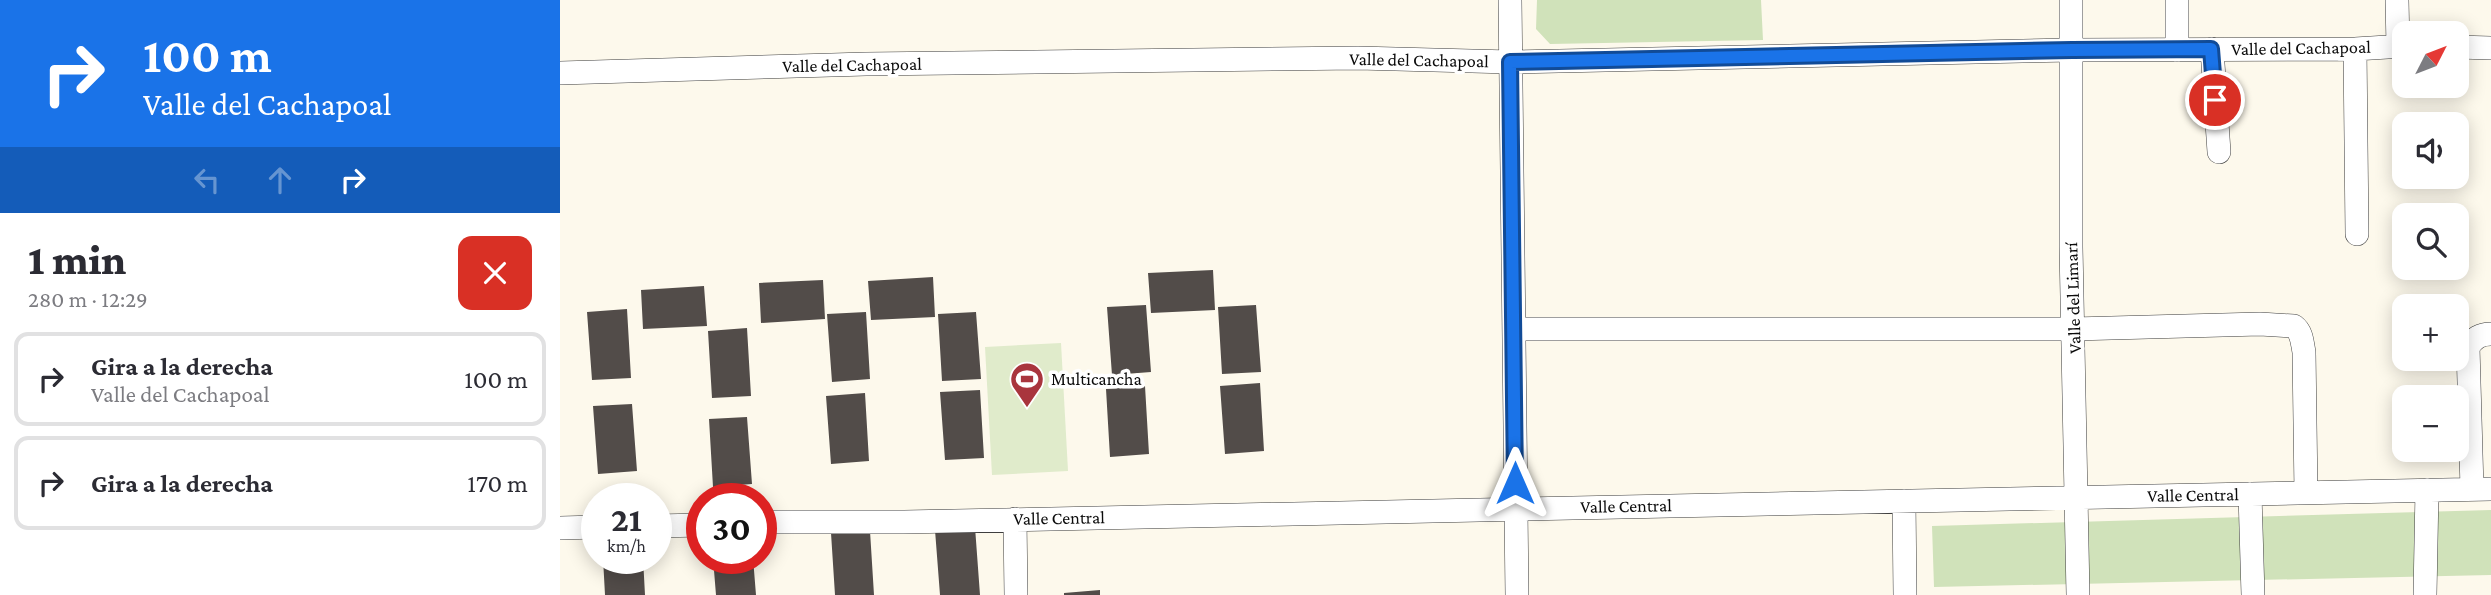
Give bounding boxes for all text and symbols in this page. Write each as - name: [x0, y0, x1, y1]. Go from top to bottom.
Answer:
- north arrow: [2392, 21, 2469, 98]
- map controls: [2392, 21, 2469, 462]
- icon: right: [28, 28, 119, 119]
- text: 100 m: [143, 28, 272, 83]
- street label: Valle del Cachapoal: [2231, 37, 2371, 59]
- street label: Valle del Cachapoal: [1349, 49, 1489, 71]
- street label: Valle del Cachapoal: [782, 54, 922, 76]
- pin: [2185, 70, 2245, 130]
- icon: arrive: [2196, 81, 2234, 119]
- text: Valle del Cachapoal: [143, 86, 391, 122]
- button: sound: [2392, 112, 2469, 189]
- icon: left: [188, 161, 226, 199]
- icon: ahead: [261, 161, 299, 199]
- icon: right: [334, 161, 372, 199]
- button: search: [2392, 203, 2469, 280]
- text: 1 min: [28, 236, 126, 283]
- button: close: [458, 236, 532, 310]
- street label: Valle del Limarí: [2061, 241, 2085, 354]
- text: 280 m · 12:29: [28, 286, 148, 312]
- button: +: [2392, 294, 2469, 371]
- text: Gira a la derecha: [91, 352, 273, 381]
- icon: right: [32, 360, 70, 398]
- sports icon: Multicancha: [1008, 360, 1046, 409]
- text: 100 m: [464, 365, 528, 394]
- place label: Multicancha: [1051, 369, 1142, 389]
- text: Valle del Cachapoal: [91, 381, 270, 407]
- button: −: [2392, 385, 2469, 462]
- position arrow: [1478, 446, 1552, 520]
- icon: right: [32, 464, 70, 502]
- text: Gira a la derecha: [91, 469, 273, 498]
- text: 170 m: [467, 469, 528, 498]
- speed limit sign: 30: [686, 483, 777, 574]
- street label: Valle Central: [2147, 484, 2239, 506]
- street label: Valle Central: [1580, 495, 1672, 517]
- text: 21: [611, 500, 642, 539]
- street label: Valle Central: [1013, 507, 1105, 529]
- text: km/h: [607, 536, 646, 556]

